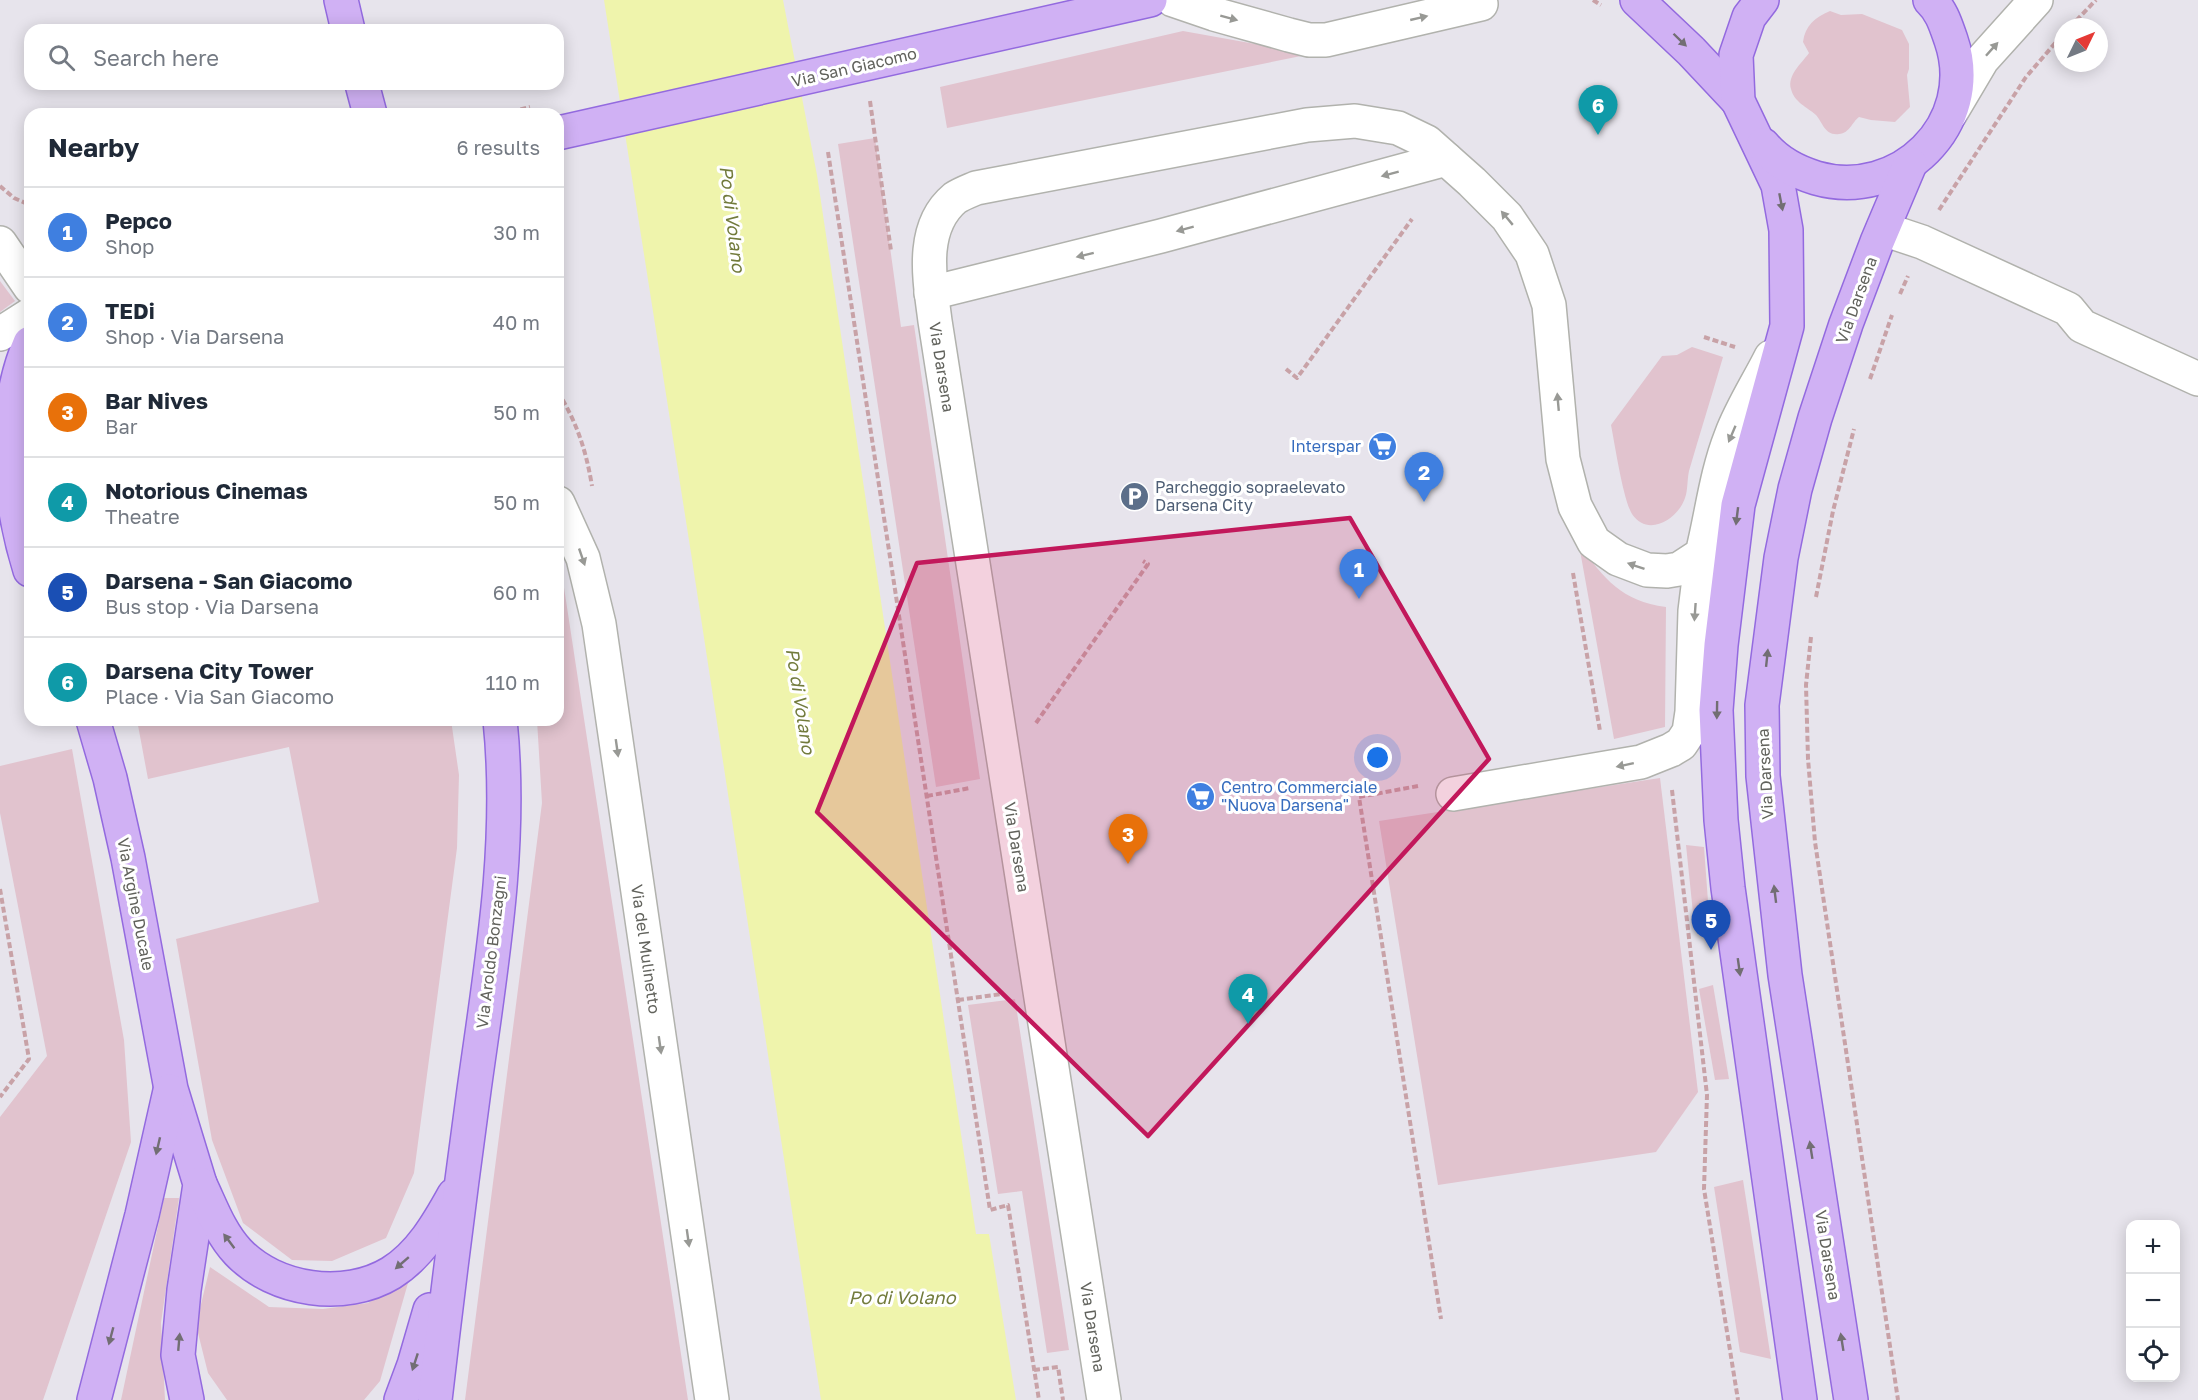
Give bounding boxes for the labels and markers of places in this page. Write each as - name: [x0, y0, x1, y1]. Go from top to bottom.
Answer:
- pin: 6: [1578, 86, 1618, 135]
- supermarket icon: Interspar: [1366, 430, 1398, 462]
- place label: Interspar: [1291, 436, 1361, 456]
- pin: 2: [1404, 452, 1444, 502]
- place label: Parcheggio sopraelevato Darsena City: [1155, 477, 1345, 515]
- parking icon: Parcheggio sopraelevato Darsena City: [1118, 480, 1150, 512]
- pin: 1: [1340, 550, 1378, 599]
- place label: Centro Commerciale "Nuova Darsena": [1221, 777, 1377, 815]
- supermarket icon: Centro Commerciale "Nuova Darsena": [1184, 780, 1216, 812]
- pin: 3: [1108, 814, 1148, 864]
- pin: 5: [1692, 900, 1730, 950]
- pin: 4: [1228, 974, 1268, 1024]

